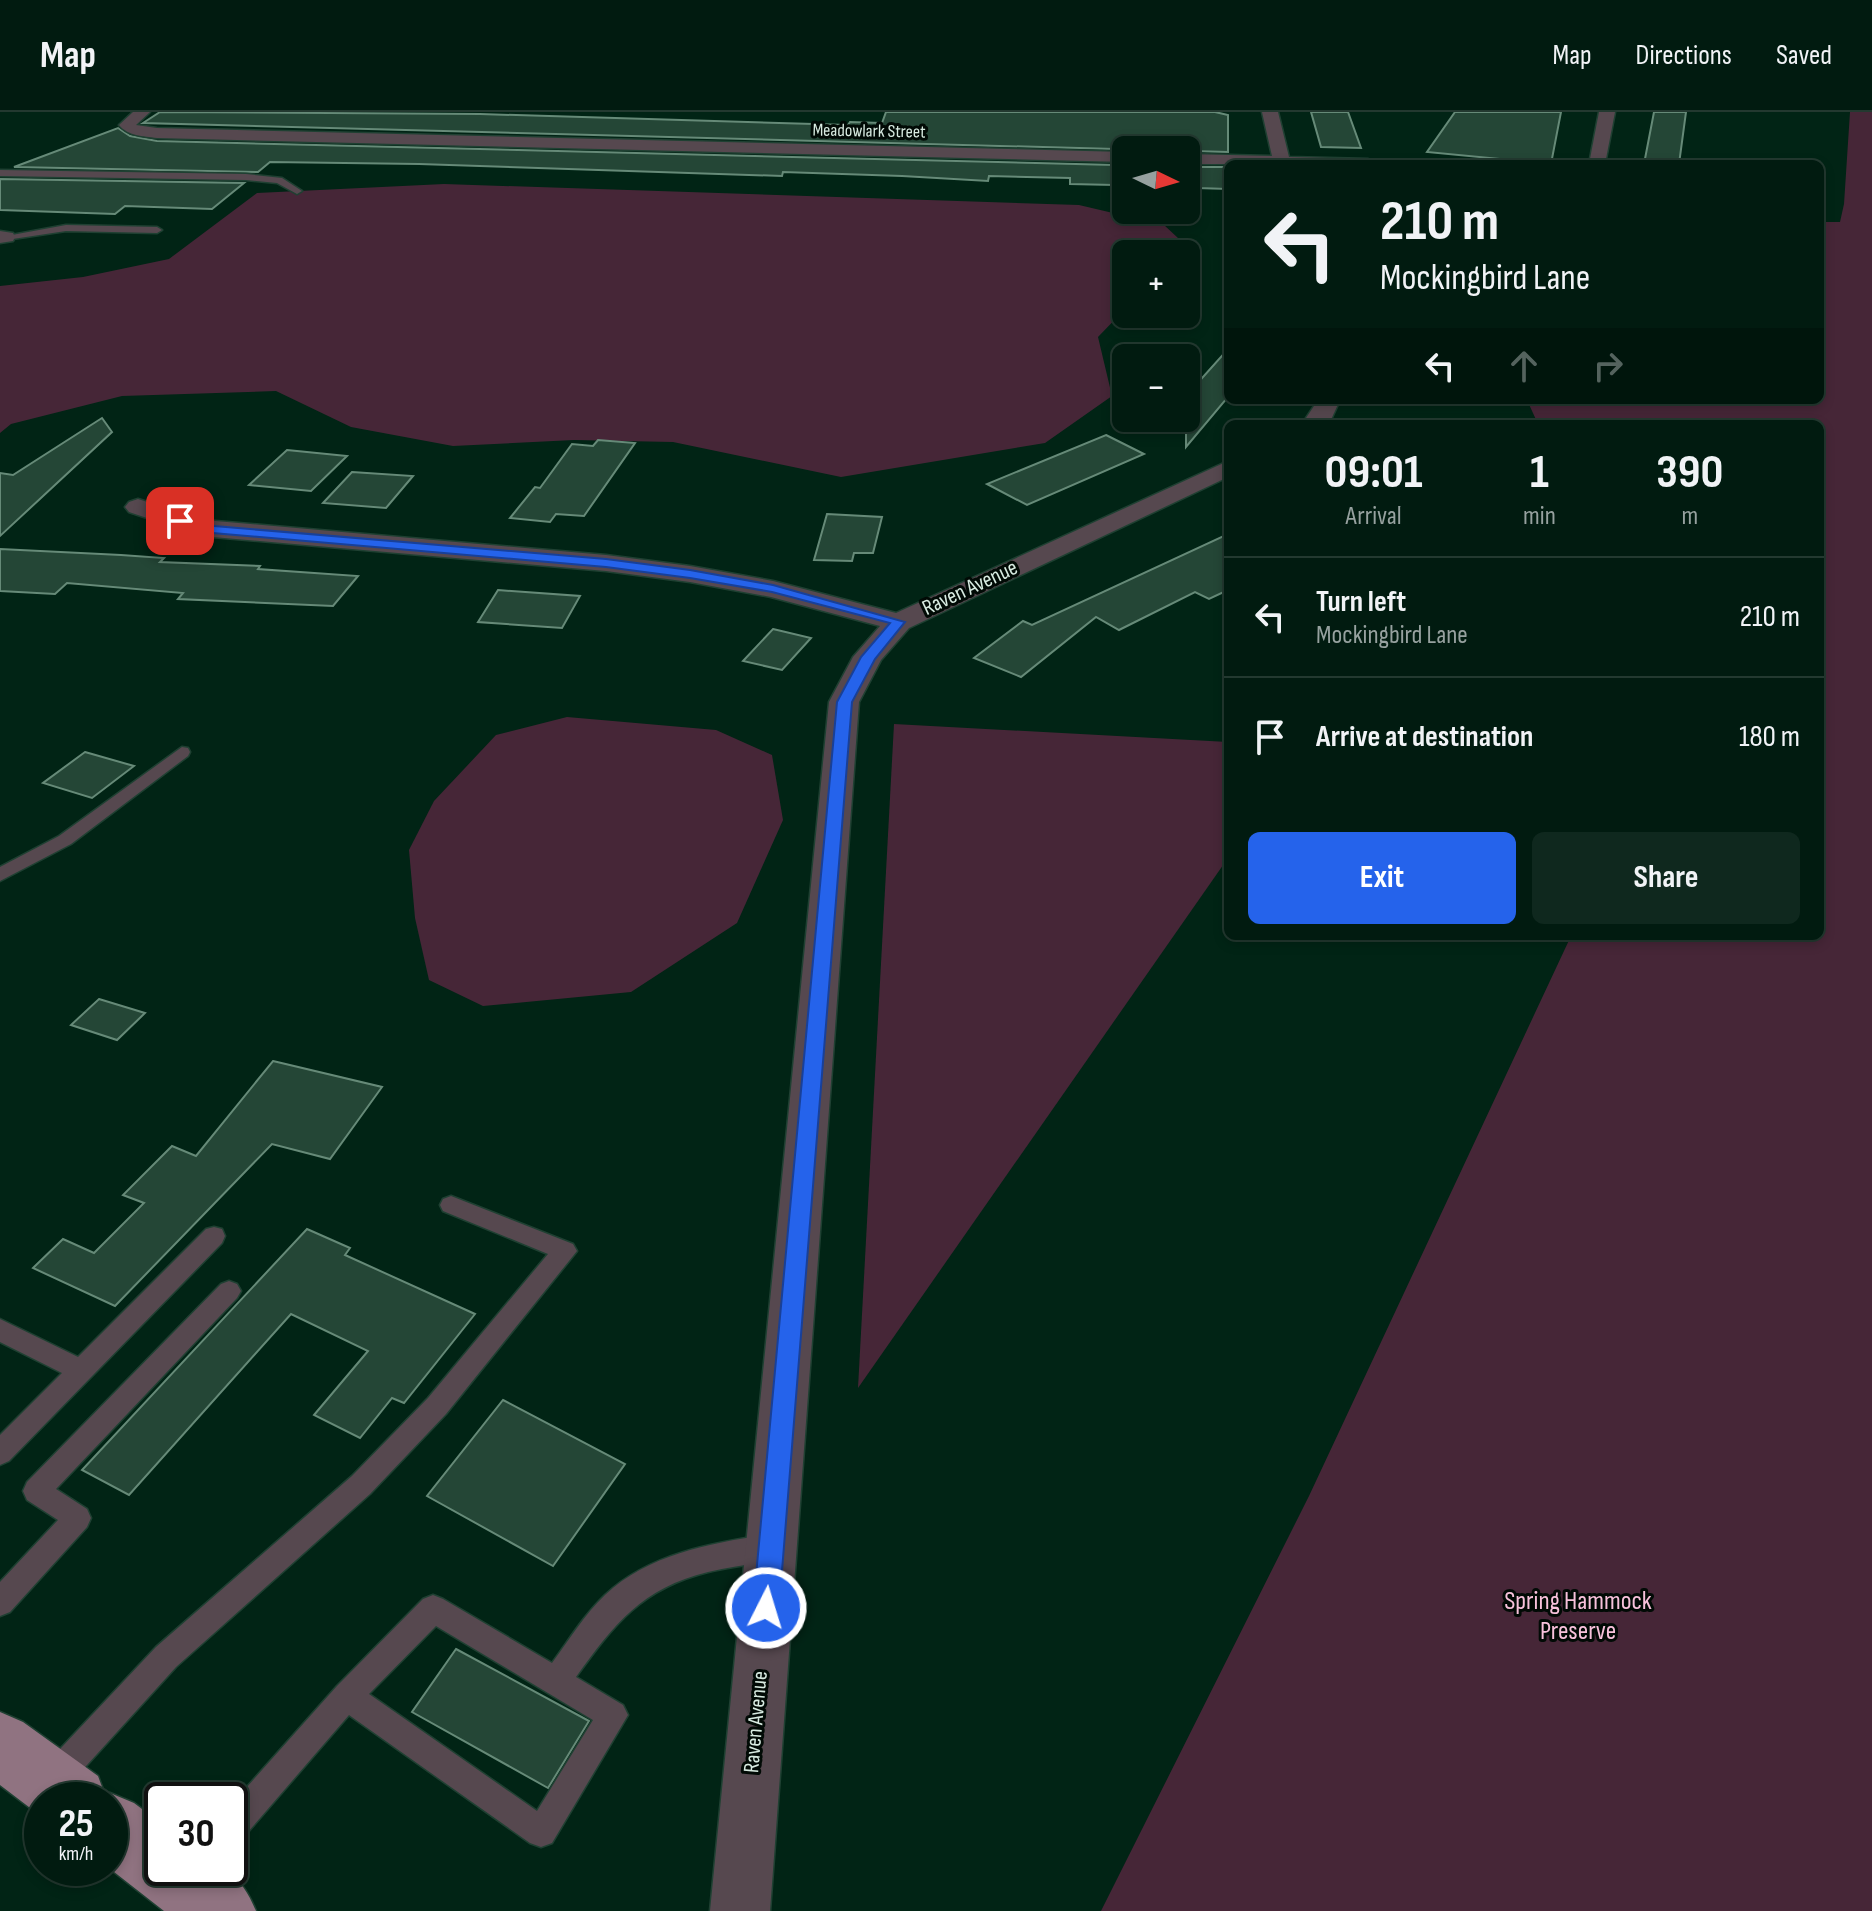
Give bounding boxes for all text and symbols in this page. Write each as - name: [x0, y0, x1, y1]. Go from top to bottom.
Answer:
- text: Map: [40, 33, 96, 78]
- text: Map: [1553, 39, 1592, 72]
- text: Directions: [1636, 39, 1732, 72]
- text: Saved: [1776, 39, 1832, 72]
- street label: Meadowlark Street: [812, 120, 926, 142]
- north arrow: [1112, 136, 1200, 224]
- map controls: [1112, 136, 1200, 432]
- text: 210 m: [1380, 189, 1499, 256]
- icon: left: [1248, 192, 1352, 296]
- button: +: [1112, 240, 1200, 328]
- text: Mockingbird Lane: [1380, 257, 1590, 300]
- button: −: [1112, 344, 1200, 432]
- icon: left: [1418, 344, 1462, 388]
- icon: ahead: [1502, 344, 1546, 388]
- icon: right: [1586, 344, 1630, 388]
- text: 09:01: [1325, 444, 1423, 501]
- text: 1: [1530, 444, 1549, 501]
- text: 390: [1656, 444, 1723, 501]
- pin: [146, 487, 214, 555]
- icon: arrive: [158, 499, 202, 543]
- text: Arrival: [1346, 501, 1402, 532]
- text: min: [1523, 501, 1556, 532]
- text: m: [1682, 501, 1698, 532]
- street label: Raven Avenue: [918, 554, 1022, 622]
- text: Turn left: [1316, 584, 1406, 620]
- icon: left: [1248, 595, 1292, 639]
- text: 210 m: [1740, 599, 1800, 635]
- text: Mockingbird Lane: [1316, 620, 1468, 651]
- icon: arrive: [1248, 715, 1292, 759]
- text: Arrive at destination: [1316, 719, 1533, 755]
- text: 180 m: [1739, 719, 1800, 755]
- button: Exit: [1248, 832, 1516, 924]
- button: Share: [1532, 832, 1800, 924]
- position arrow: [724, 1566, 808, 1650]
- park label: Spring Hammock Preserve: [1504, 1586, 1652, 1647]
- street label: Raven Avenue: [738, 1670, 774, 1774]
- speed limit sign: 30: [144, 1782, 248, 1886]
- text: 25: [58, 1800, 94, 1848]
- text: km/h: [59, 1842, 93, 1866]

